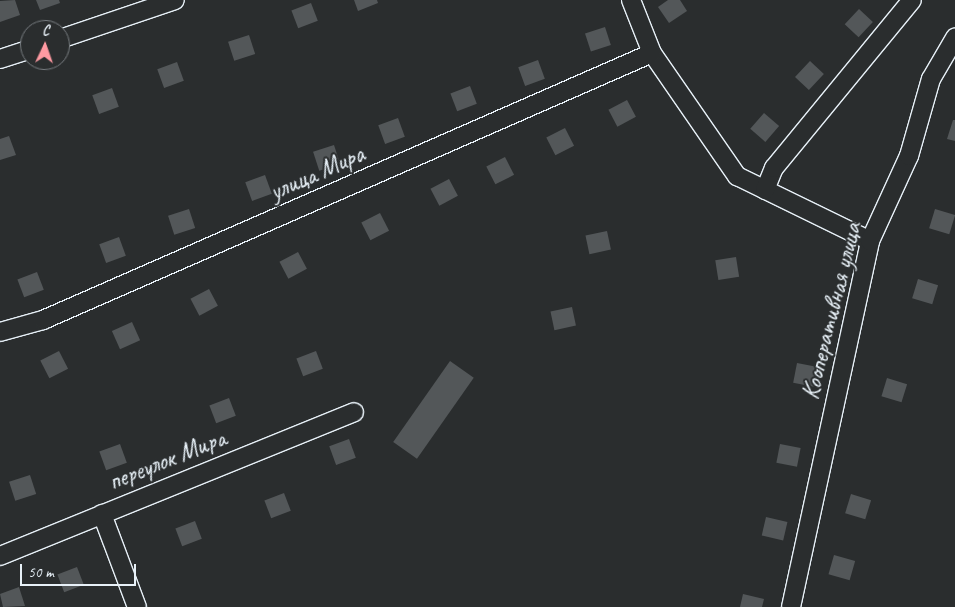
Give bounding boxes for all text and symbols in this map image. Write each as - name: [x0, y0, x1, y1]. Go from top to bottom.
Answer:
- north arrow: [20, 20, 70, 70]
- text: С: [42, 22, 50, 39]
- street label: улица Мира: [265, 139, 369, 207]
- street label: Кооперативная улица: [795, 219, 869, 403]
- street label: переулок Мира: [105, 423, 229, 497]
- scale bar: [22, 554, 139, 586]
- text: 50 m: [28, 563, 54, 582]

